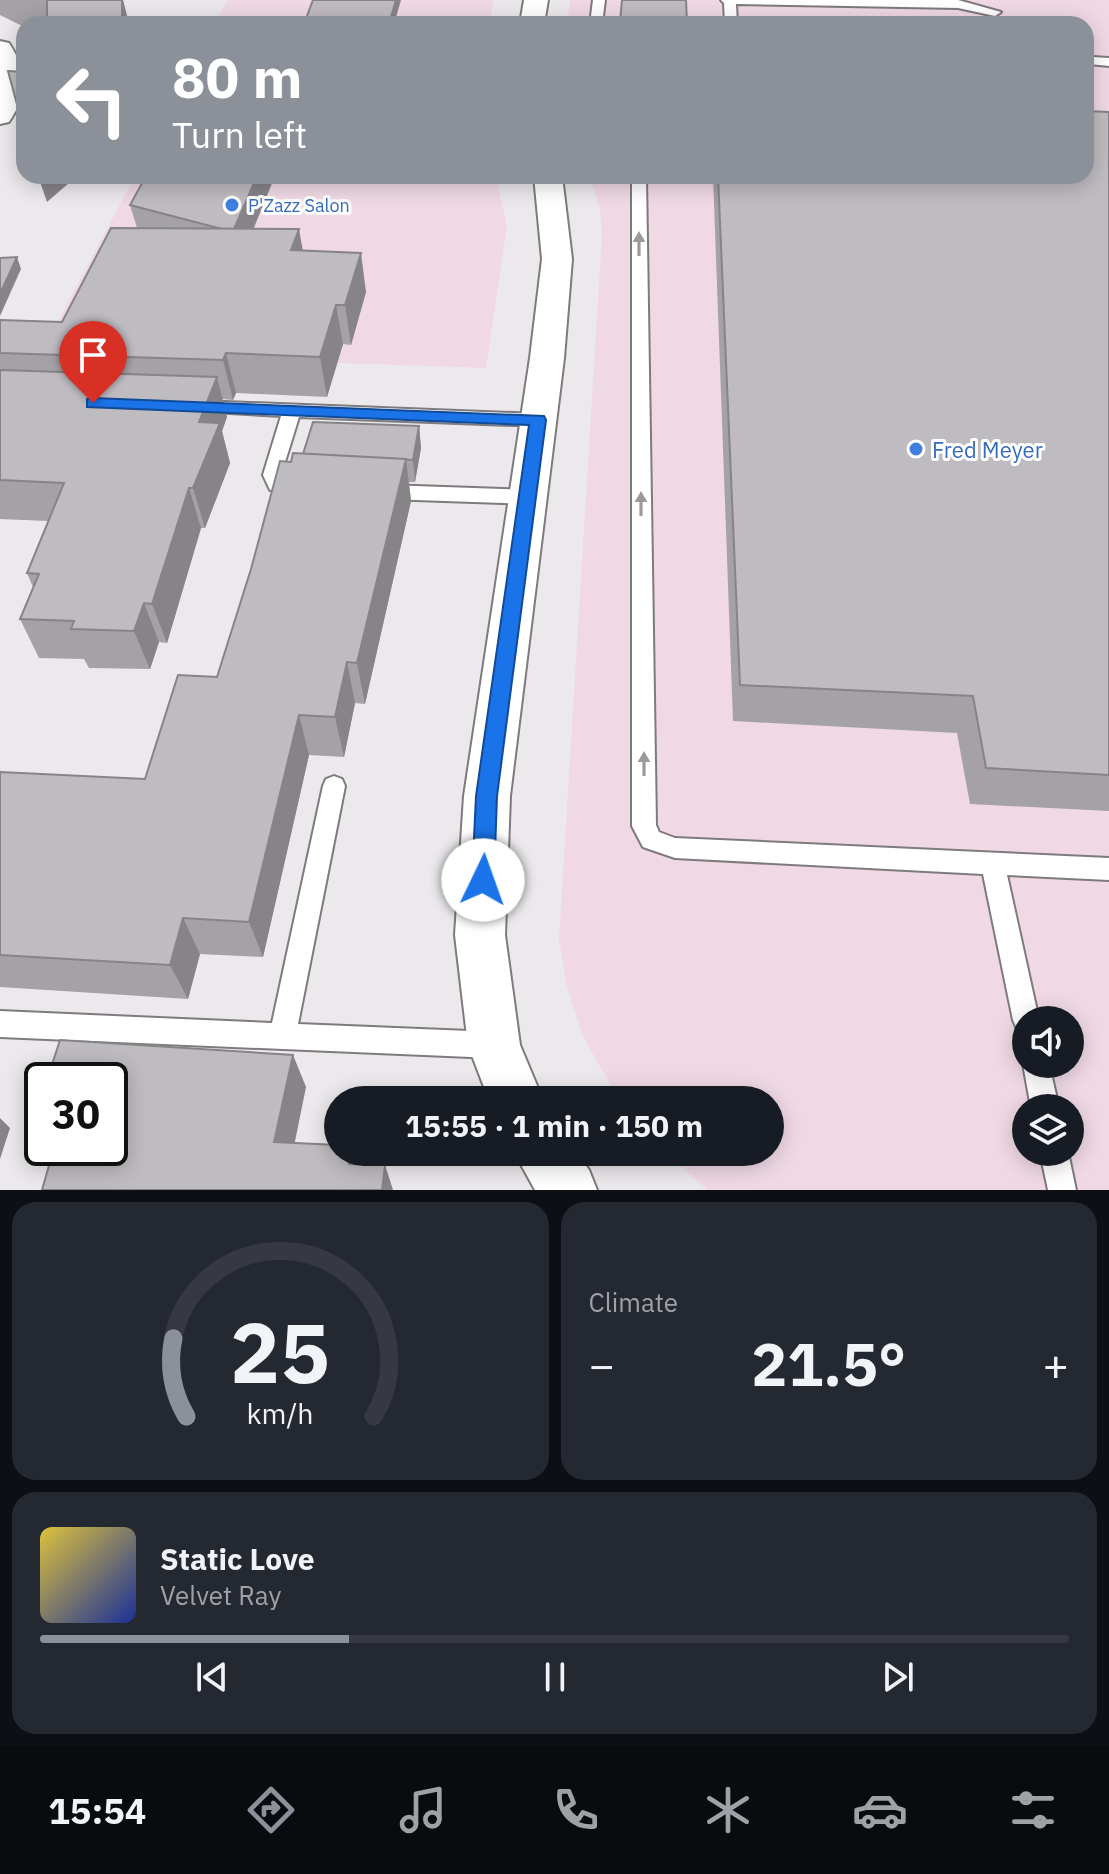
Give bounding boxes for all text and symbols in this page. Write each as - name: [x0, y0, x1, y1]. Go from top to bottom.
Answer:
- text: 80 m: [172, 41, 302, 113]
- icon: left: [40, 48, 144, 152]
- text: Turn left: [172, 111, 307, 158]
- place label: P'Zazz Salon: [248, 194, 350, 217]
- marker: P'Zazz Salon: [223, 196, 241, 214]
- one-way arrow: [633, 231, 645, 256]
- pin: [59, 321, 127, 403]
- icon: arrive: [71, 333, 115, 377]
- place label: Fred Meyer: [932, 435, 1043, 464]
- marker: Fred Meyer: [907, 440, 925, 458]
- one-way arrow: [635, 491, 647, 516]
- one-way arrow: [637, 751, 650, 776]
- position arrow: [441, 838, 525, 922]
- map controls: [1012, 1006, 1084, 1166]
- button: sound: [1012, 1006, 1084, 1078]
- speed limit sign: 30: [24, 1062, 128, 1166]
- button: layers: [1012, 1094, 1084, 1166]
- text: 15:55 · 1 min · 150 m: [405, 1106, 703, 1145]
- text: Climate: [589, 1285, 678, 1319]
- text: 25: [230, 1298, 330, 1406]
- text: 21.5°: [751, 1324, 906, 1403]
- text: −: [589, 1336, 615, 1393]
- text: +: [1043, 1336, 1069, 1393]
- text: km/h: [247, 1395, 314, 1432]
- text: Static Love: [160, 1539, 315, 1578]
- text: Velvet Ray: [160, 1578, 281, 1612]
- icon: previous: [190, 1655, 234, 1699]
- icon: pause: [533, 1655, 577, 1699]
- icon: next: [876, 1655, 920, 1699]
- icon: directions: [243, 1782, 299, 1838]
- icon: music: [395, 1782, 451, 1838]
- icon: phone: [548, 1782, 604, 1838]
- icon: climate: [700, 1782, 756, 1838]
- icon: car: [852, 1782, 908, 1838]
- icon: filters: [1005, 1782, 1061, 1838]
- text: 15:54: [48, 1787, 146, 1834]

